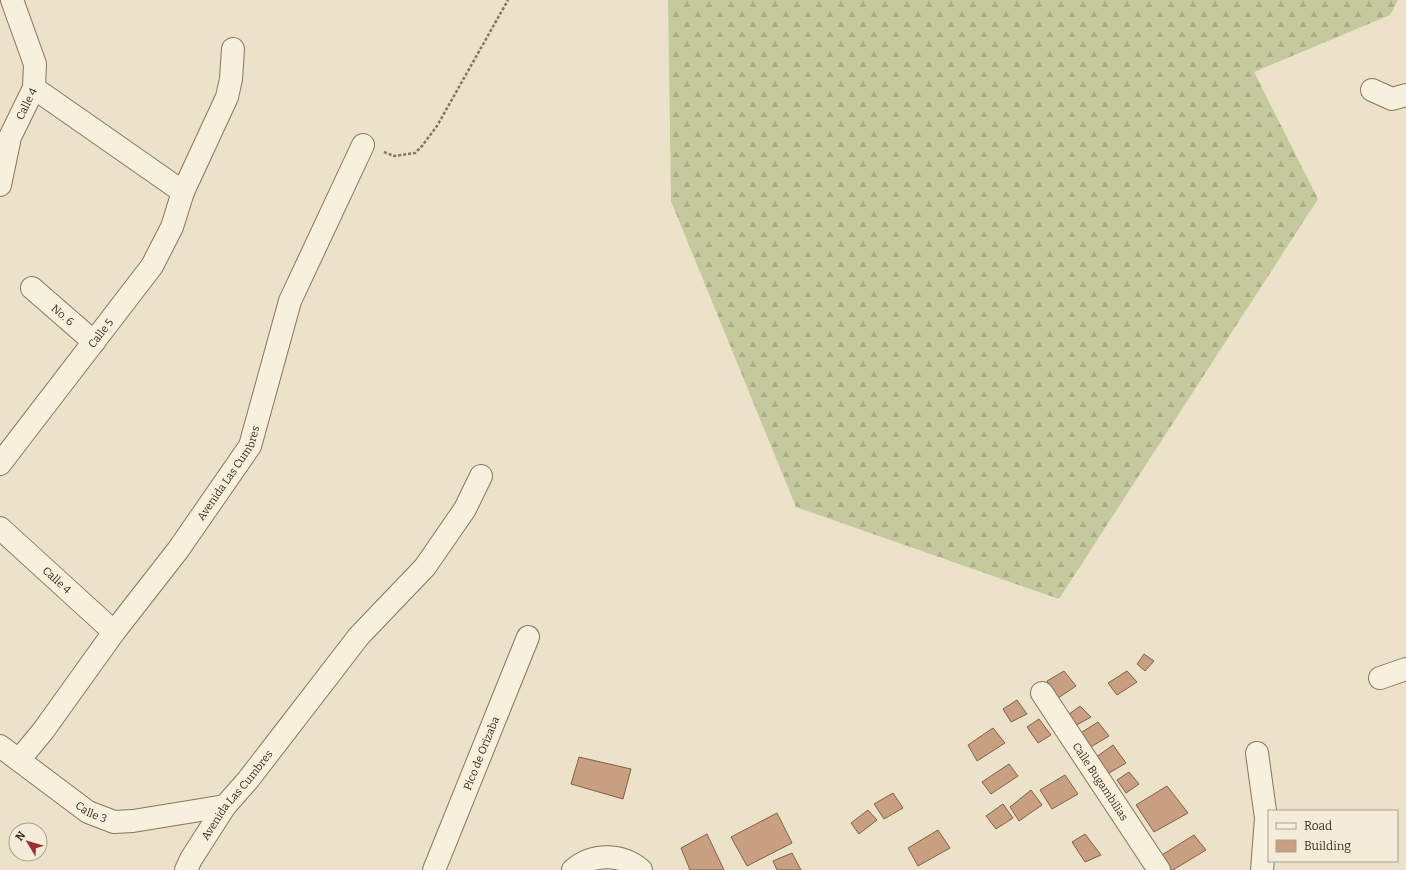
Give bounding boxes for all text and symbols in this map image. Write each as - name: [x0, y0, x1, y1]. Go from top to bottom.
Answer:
- street label: Calle 4: [13, 85, 40, 122]
- street label: No. 6: [49, 302, 77, 329]
- street label: Calle 5: [86, 316, 116, 351]
- street label: Avenida Las Cumbres: [195, 424, 262, 523]
- street label: Calle 4: [40, 564, 74, 597]
- street label: Pico de Orizaba: [461, 715, 502, 792]
- street label: Calle Bugambilias: [1070, 740, 1131, 823]
- street label: Avenida Las Cumbres: [199, 748, 276, 842]
- street label: Calle 3: [73, 799, 109, 826]
- legend: [1268, 810, 1398, 862]
- text: Road: [1304, 819, 1332, 833]
- north arrow: [8, 822, 48, 862]
- text: N: [13, 828, 29, 844]
- text: Building: [1304, 839, 1351, 853]

